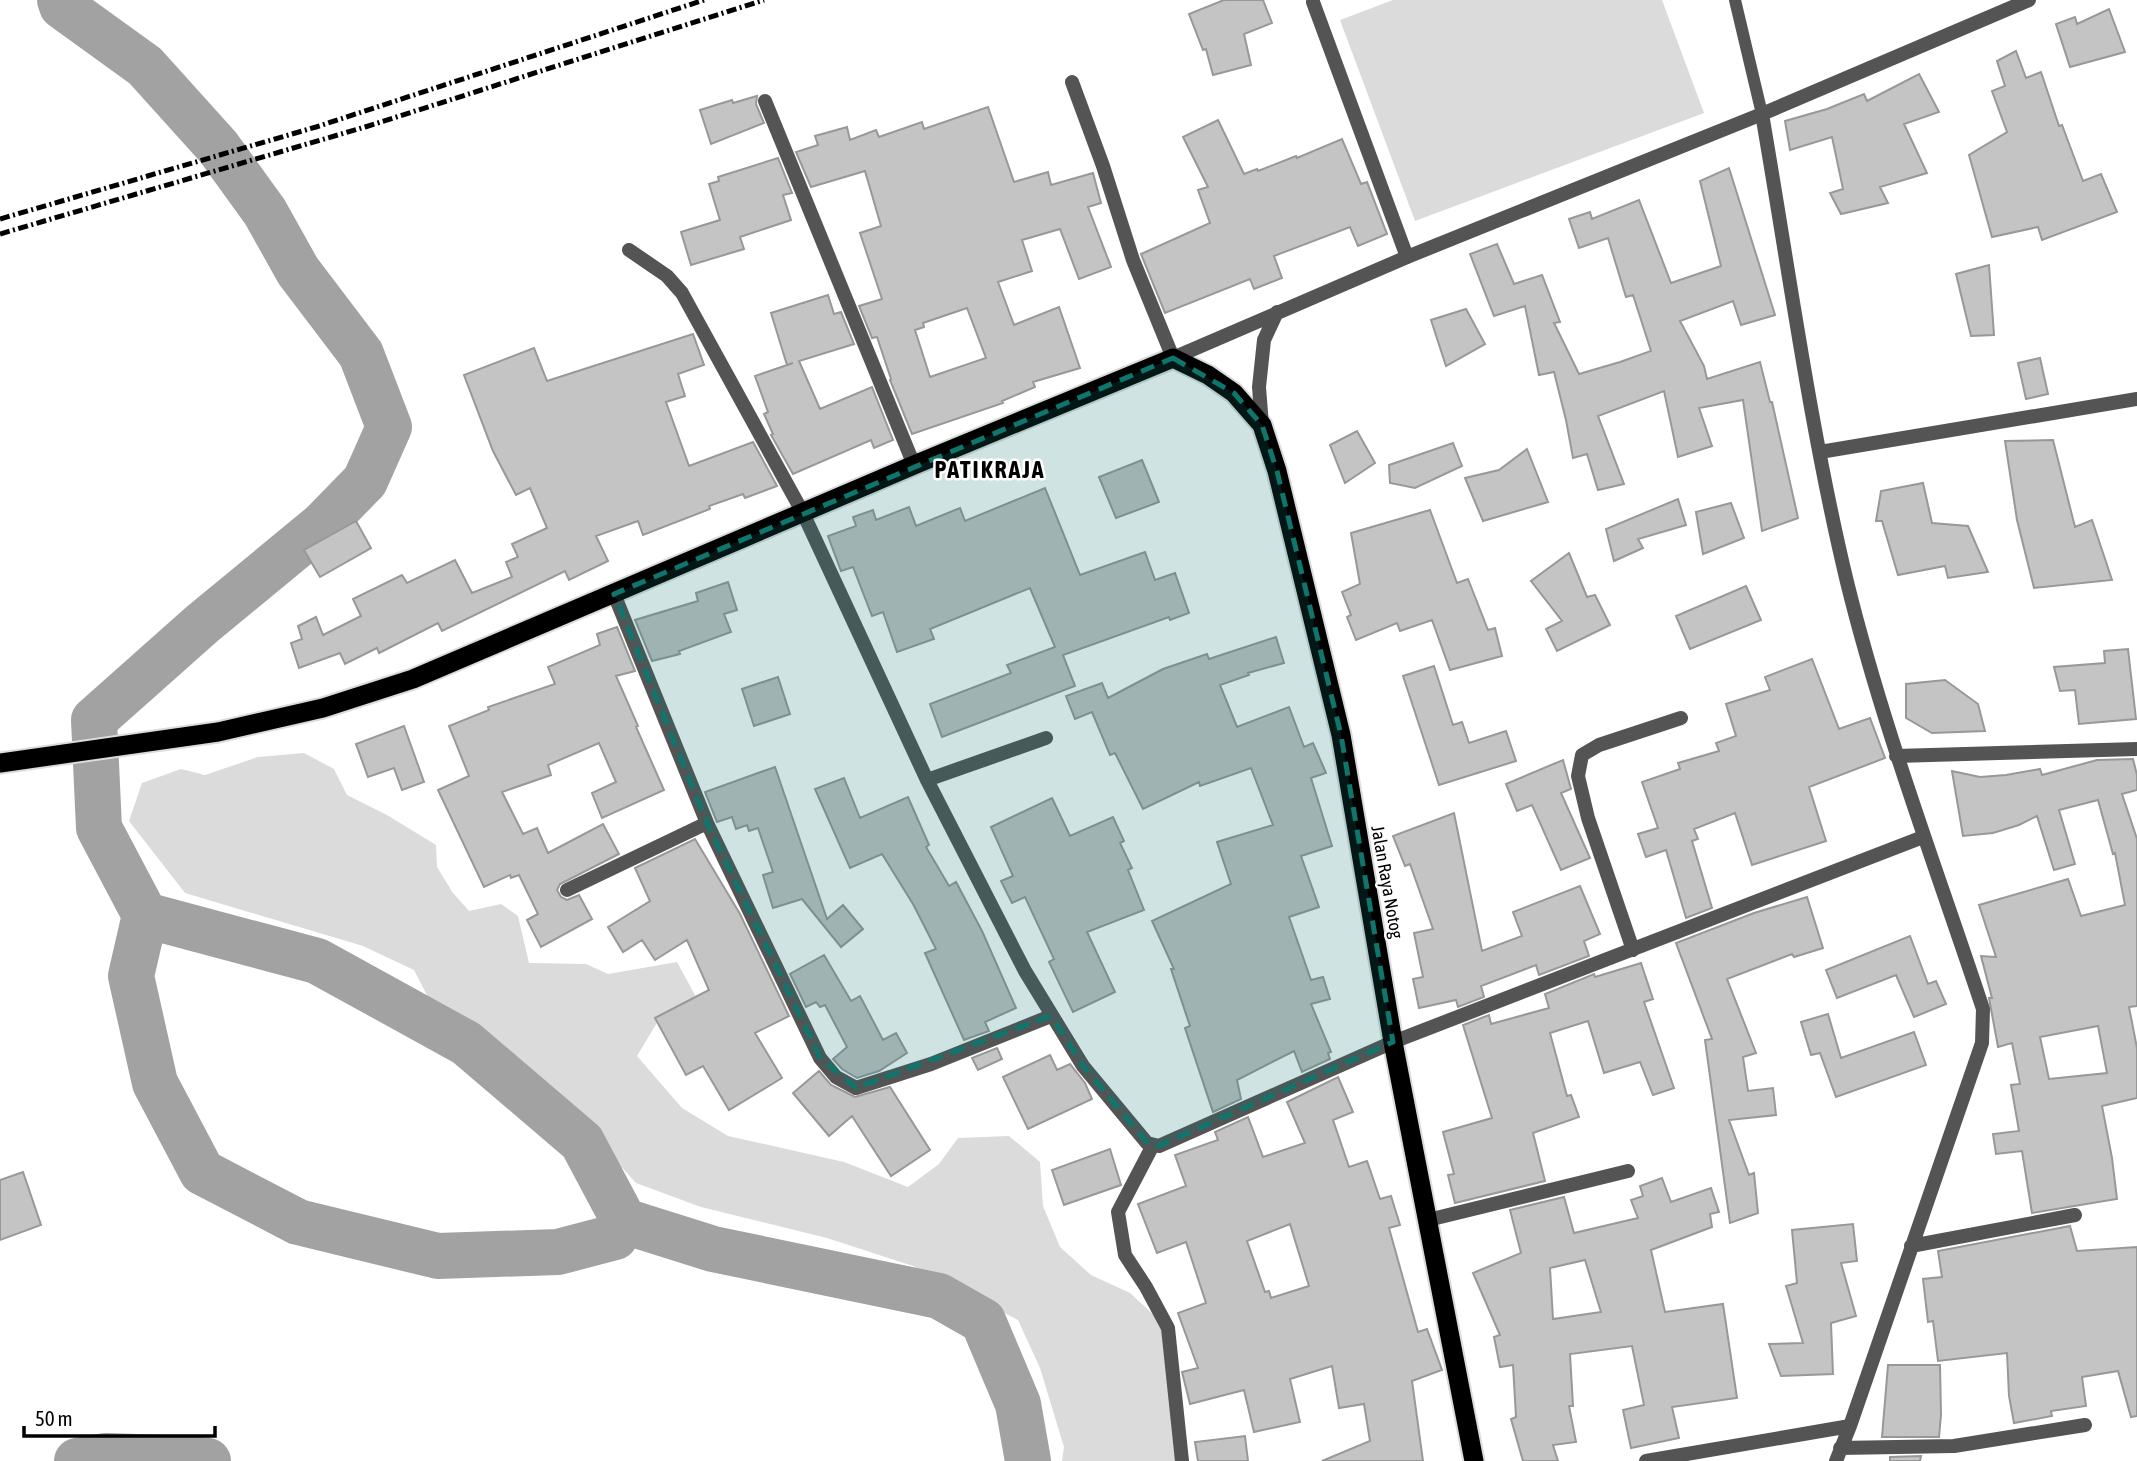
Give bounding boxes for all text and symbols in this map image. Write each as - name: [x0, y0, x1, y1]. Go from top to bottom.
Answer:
- district label: PATIKRAJA: [934, 456, 1046, 483]
- street label: Jalan Raya Notog: [1367, 824, 1408, 940]
- scale bar: [24, 1394, 215, 1438]
- text: 50 m: [35, 1406, 73, 1430]

